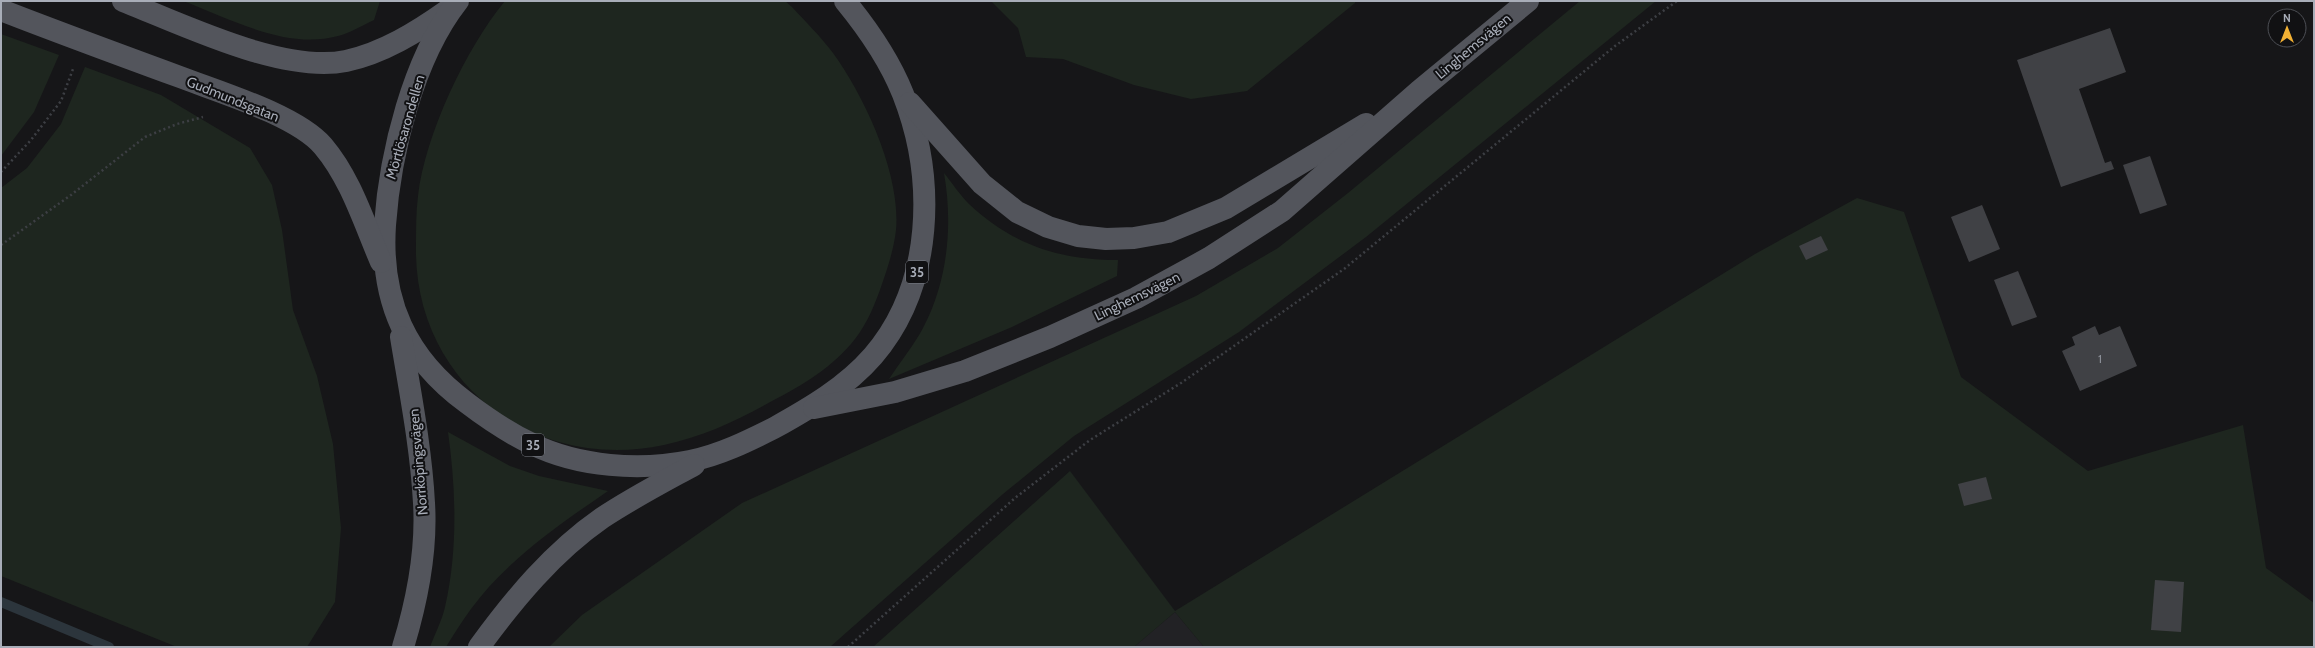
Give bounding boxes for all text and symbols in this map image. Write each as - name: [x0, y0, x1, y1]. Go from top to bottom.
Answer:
- north arrow: [2267, 8, 2307, 48]
- street label: Linghemsvägen: [1432, 9, 1515, 83]
- text: N: [2283, 11, 2291, 25]
- street label: Gudmundsgatan: [184, 72, 282, 126]
- street label: Mörtlösarondellen: [382, 73, 429, 181]
- road number: 35: [906, 261, 928, 283]
- street label: Linghemsvägen: [1091, 267, 1183, 324]
- house number: 1: [2098, 351, 2102, 366]
- street label: Norrköpingsvägen: [404, 408, 432, 516]
- road number: 35: [522, 434, 544, 456]

